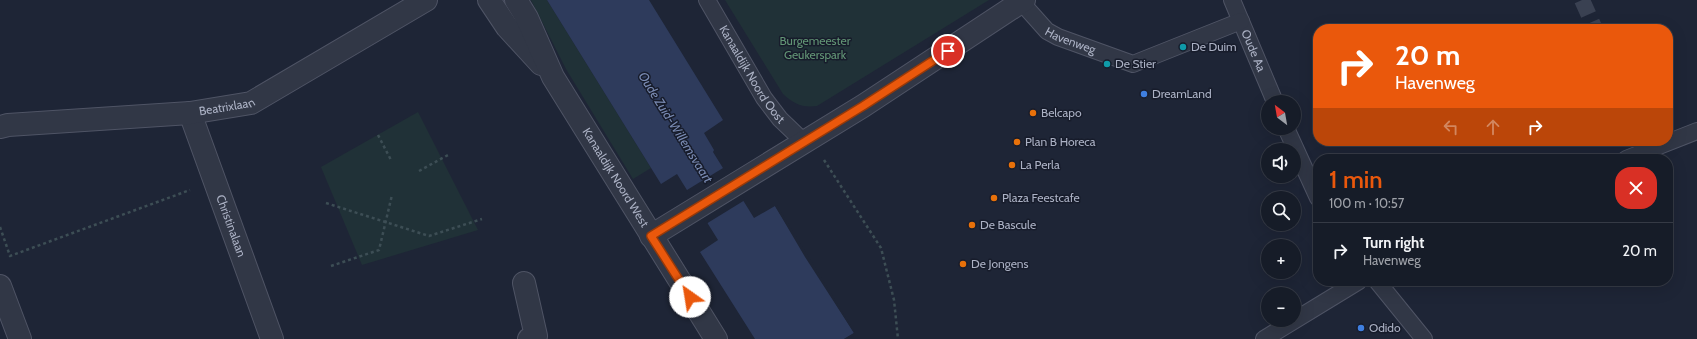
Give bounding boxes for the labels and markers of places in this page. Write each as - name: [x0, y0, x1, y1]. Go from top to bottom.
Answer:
- pin: [931, 34, 965, 68]
- place label: De Duim: [1191, 39, 1237, 54]
- marker: De Duim: [1178, 42, 1188, 52]
- place label: De Stier: [1115, 56, 1156, 71]
- marker: De Stier: [1102, 59, 1112, 69]
- place label: DreamLand: [1152, 86, 1212, 101]
- marker: DreamLand: [1139, 89, 1149, 99]
- place label: Belcapo: [1041, 105, 1082, 120]
- marker: Belcapo: [1028, 108, 1038, 118]
- place label: Plan B Horeca: [1025, 134, 1096, 149]
- marker: Plan B Horeca: [1012, 137, 1022, 147]
- place label: La Perla: [1020, 157, 1060, 172]
- marker: La Perla: [1007, 160, 1017, 170]
- place label: Plaza Feestcafe: [1002, 190, 1080, 205]
- marker: Plaza Feestcafe: [989, 193, 999, 203]
- place label: De Bascule: [980, 217, 1036, 232]
- marker: De Bascule: [967, 220, 977, 230]
- place label: De Jongens: [971, 256, 1029, 271]
- marker: De Jongens: [958, 259, 968, 269]
- place label: Odido: [1369, 320, 1401, 335]
- marker: Odido: [1356, 323, 1366, 333]

